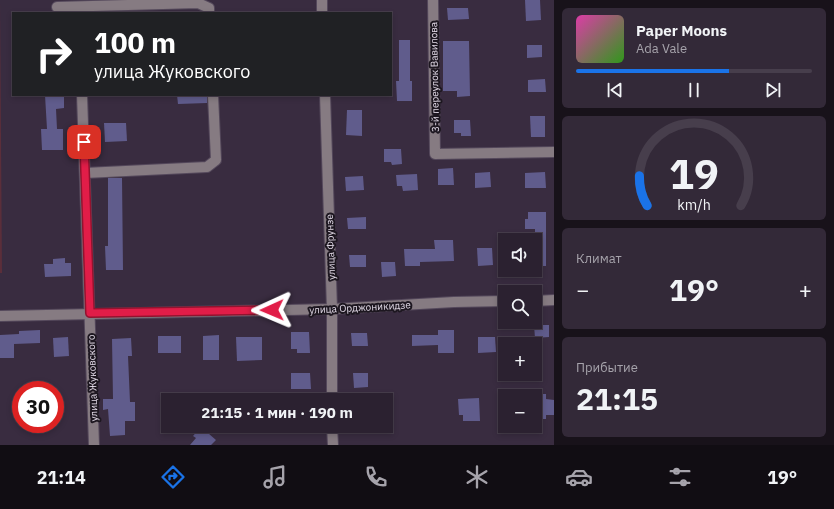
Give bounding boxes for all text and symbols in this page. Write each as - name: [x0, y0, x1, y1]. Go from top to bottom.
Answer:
- street label: 3-й переулок Вавилова: [427, 21, 442, 132]
- text: Paper Moons: [636, 21, 727, 40]
- text: 100 m: [94, 24, 176, 61]
- icon: right: [28, 28, 80, 80]
- text: Ada Vale: [636, 40, 687, 57]
- text: улица Жуковского: [94, 60, 250, 83]
- icon: previous: [604, 79, 626, 101]
- icon: pause: [683, 79, 705, 101]
- icon: next: [762, 79, 784, 101]
- pin: [67, 125, 101, 159]
- icon: arrive: [73, 131, 95, 153]
- text: 19: [669, 146, 719, 200]
- text: km/h: [677, 195, 711, 214]
- street label: улица Фрунзе: [323, 213, 338, 280]
- map controls: [498, 233, 542, 433]
- button: sound: [498, 233, 542, 277]
- text: Климат: [576, 250, 622, 267]
- text: 19°: [669, 270, 719, 309]
- text: −: [576, 275, 589, 304]
- text: +: [799, 275, 812, 304]
- button: search: [498, 285, 542, 329]
- position arrow: [251, 289, 293, 331]
- street label: улица Орджоникидзе: [309, 298, 412, 317]
- street label: улица Жуковского: [84, 334, 101, 422]
- button: +: [498, 337, 542, 381]
- text: Прибытие: [576, 359, 638, 376]
- text: 21:15: [576, 379, 658, 418]
- speed limit sign: 30: [12, 381, 64, 433]
- button: −: [498, 389, 542, 433]
- text: 21:15 · 1 мин · 190 m: [201, 403, 353, 422]
- icon: directions: [159, 463, 187, 491]
- icon: music: [261, 463, 289, 491]
- icon: phone: [362, 463, 390, 491]
- icon: climate: [463, 463, 491, 491]
- icon: car: [565, 463, 593, 491]
- icon: filters: [666, 463, 694, 491]
- text: 21:14: [37, 466, 86, 489]
- text: 19°: [767, 466, 797, 489]

